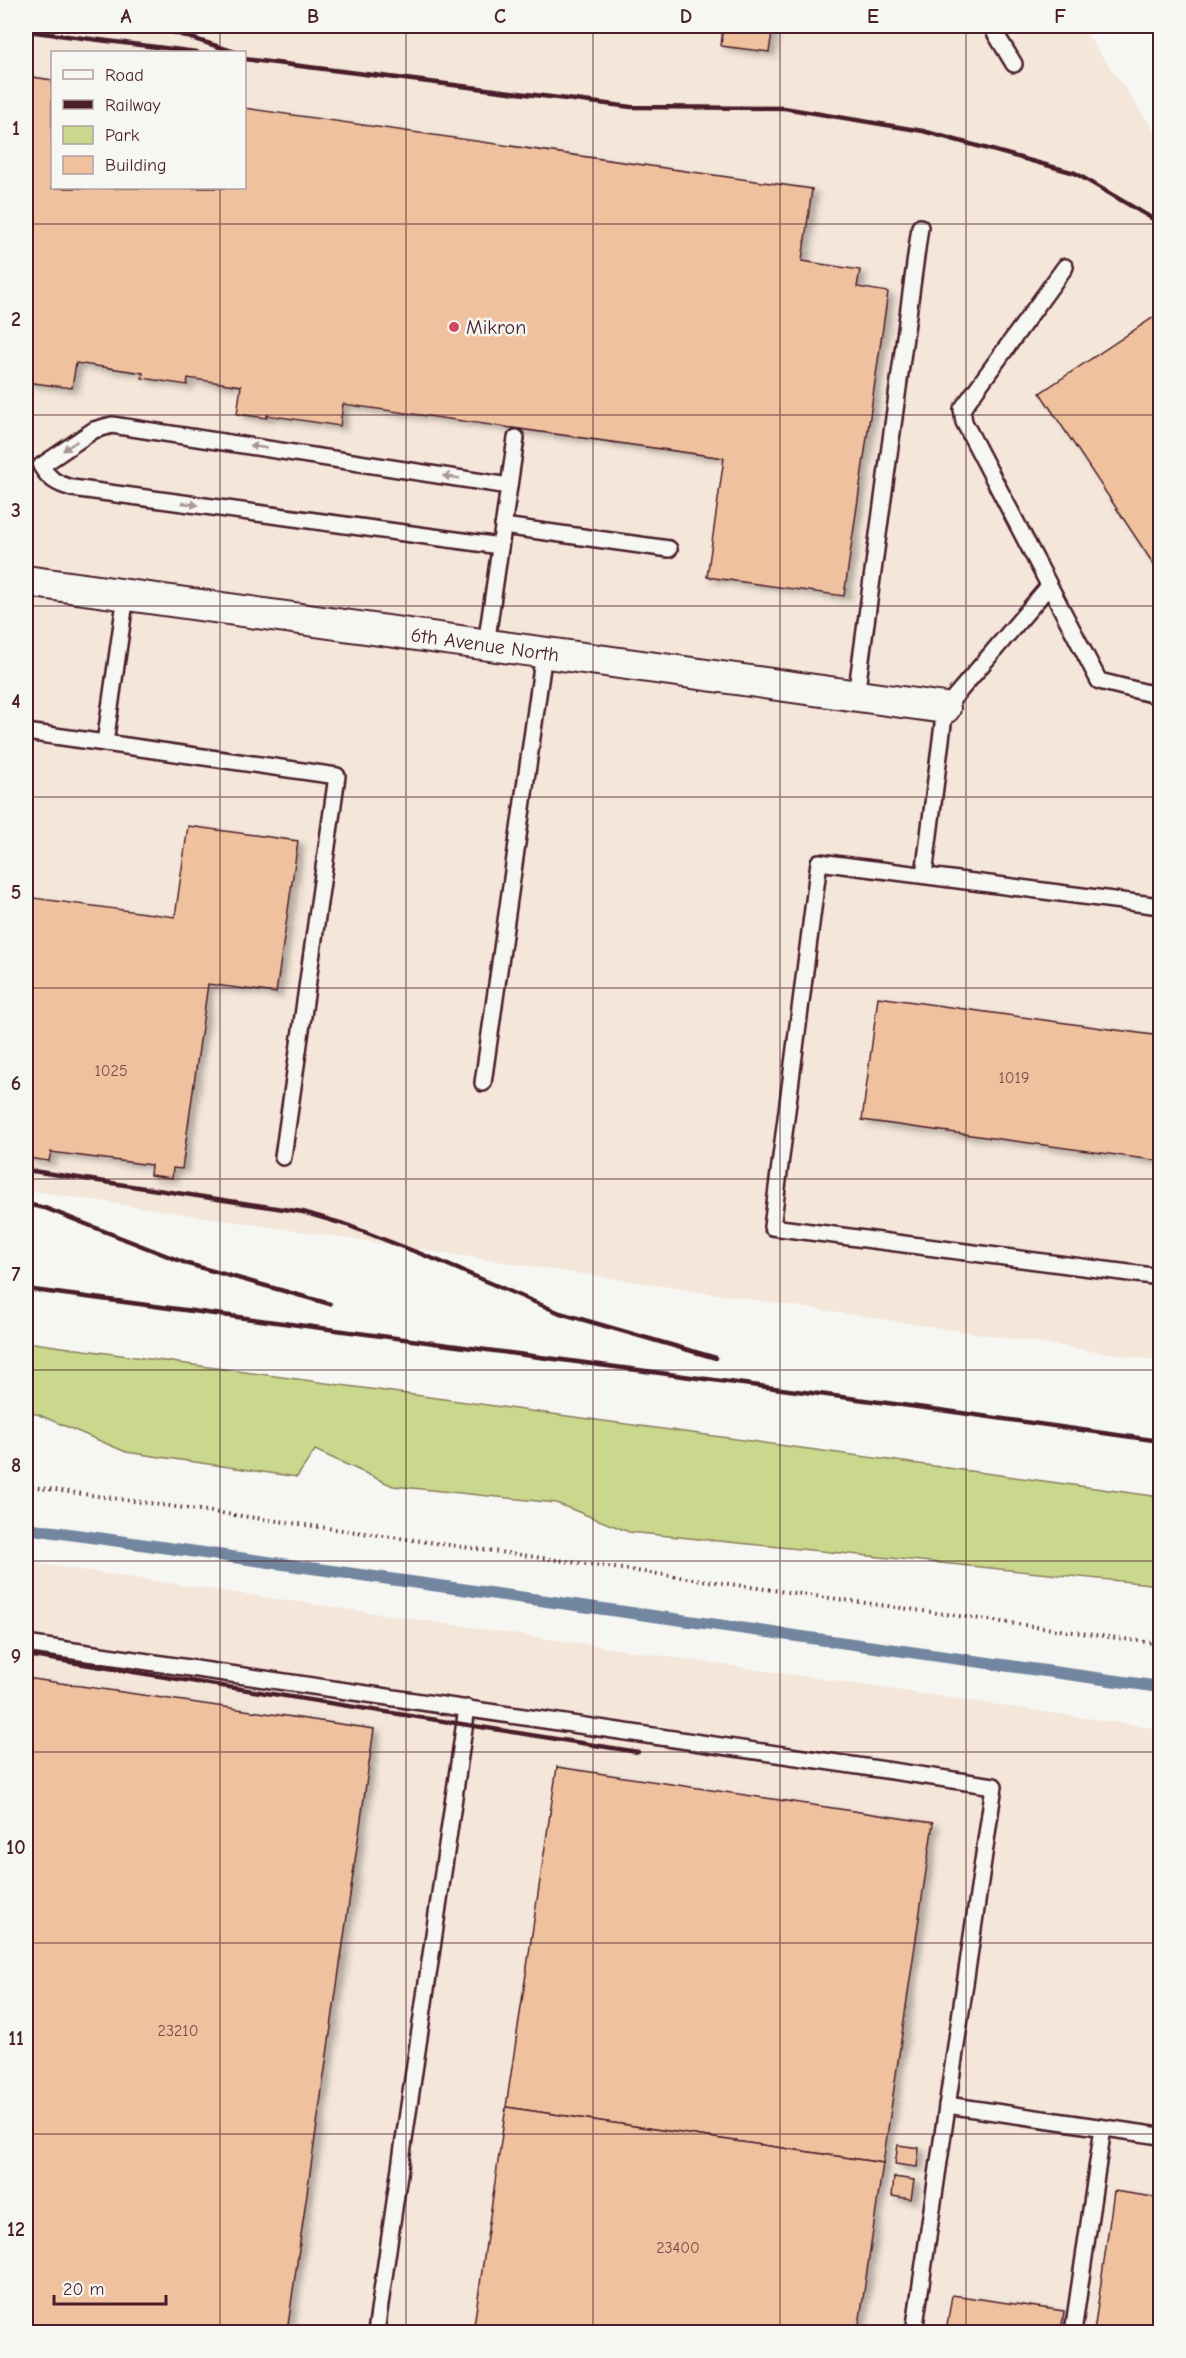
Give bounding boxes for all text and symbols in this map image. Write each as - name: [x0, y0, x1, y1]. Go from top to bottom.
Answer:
- text: A: [120, 5, 132, 28]
- text: B: [307, 5, 319, 28]
- text: C: [494, 5, 506, 28]
- text: D: [680, 5, 692, 28]
- text: E: [867, 5, 879, 28]
- text: F: [1054, 5, 1066, 28]
- legend: [51, 51, 246, 189]
- text: Road: [105, 65, 144, 86]
- text: Railway: [105, 95, 162, 116]
- text: 1: [12, 117, 20, 140]
- text: Park: [105, 125, 140, 146]
- text: Building: [105, 155, 167, 176]
- text: 2: [11, 308, 21, 331]
- place label: Mikron: [466, 316, 526, 339]
- marker: Mikron: [447, 320, 461, 334]
- one-way arrow: [62, 440, 79, 451]
- one-way arrow: [249, 443, 268, 452]
- one-way arrow: [441, 472, 460, 481]
- text: 3: [11, 499, 21, 522]
- one-way arrow: [180, 499, 199, 508]
- street label: 6th Avenue North: [409, 623, 561, 667]
- text: 4: [11, 690, 21, 713]
- text: 5: [11, 881, 21, 904]
- house number: 1025: [94, 1062, 128, 1080]
- house number: 1019: [999, 1069, 1029, 1087]
- text: 6: [11, 1072, 21, 1095]
- text: 7: [12, 1263, 21, 1286]
- text: 8: [11, 1454, 21, 1477]
- text: 9: [11, 1645, 21, 1668]
- text: 10: [6, 1836, 26, 1859]
- house number: 23210: [158, 2022, 198, 2040]
- text: 11: [8, 2027, 24, 2050]
- text: 12: [7, 2218, 25, 2241]
- house number: 23400: [656, 2239, 700, 2257]
- scale bar: [54, 2268, 166, 2306]
- text: 20 m: [63, 2279, 104, 2300]

